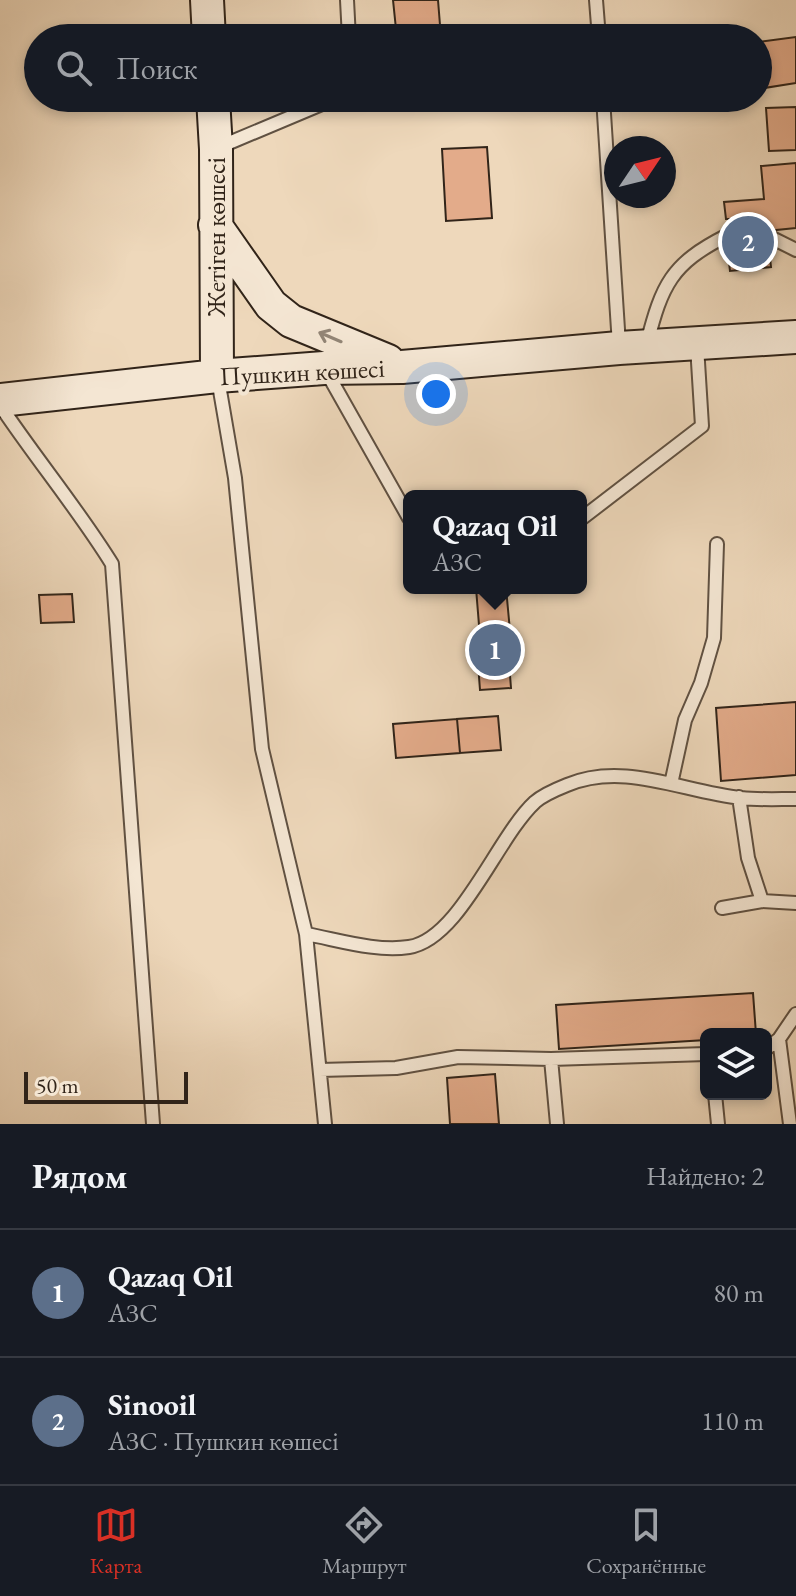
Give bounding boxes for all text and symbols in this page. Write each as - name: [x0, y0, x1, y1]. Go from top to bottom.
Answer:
- search box: [24, 24, 772, 112]
- icon: search: [52, 46, 96, 90]
- text: Поиск: [116, 49, 198, 88]
- north arrow: [604, 136, 676, 208]
- street label: Жетіген көшесі: [199, 157, 233, 318]
- pin: 2: [722, 212, 774, 272]
- one-way arrow: [318, 328, 343, 343]
- street label: Пушкин көшесі: [219, 351, 385, 393]
- your location: [416, 374, 456, 414]
- popup: [403, 490, 587, 594]
- text: Qazaq Oil: [433, 506, 557, 545]
- text: АЗС: [433, 545, 482, 579]
- pin: 1: [469, 620, 521, 680]
- map controls: [700, 1028, 772, 1100]
- button: layers: [700, 1028, 772, 1100]
- scale bar: [24, 1068, 188, 1104]
- text: 50 m: [36, 1071, 79, 1100]
- text: Рядом: [32, 1154, 127, 1198]
- text: Найдено: 2: [646, 1159, 764, 1193]
- text: Qazaq Oil: [108, 1257, 233, 1296]
- text: 1: [51, 1276, 65, 1310]
- text: 80 m: [714, 1276, 764, 1310]
- text: АЗС: [108, 1296, 158, 1330]
- text: Sinooil: [108, 1385, 196, 1424]
- text: 2: [51, 1404, 65, 1438]
- text: 110 m: [701, 1404, 764, 1438]
- text: АЗС · Пушкин көшесі: [108, 1424, 339, 1458]
- tab: Карта: [90, 1503, 142, 1580]
- tab: Маршрут: [322, 1503, 406, 1580]
- tab: Сохранённые: [586, 1503, 706, 1580]

